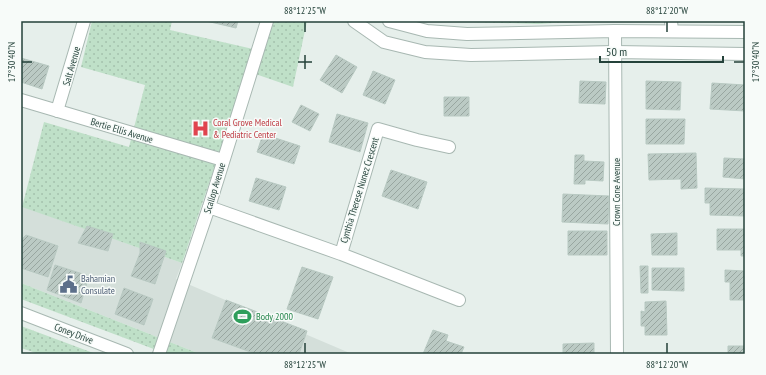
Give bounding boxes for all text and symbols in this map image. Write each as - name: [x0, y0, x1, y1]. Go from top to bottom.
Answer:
- text: 88°12'25"W: [284, 4, 326, 17]
- text: 88°12'20"W: [646, 4, 688, 17]
- scale bar: [600, 38, 723, 64]
- text: 17°30'40"N: [5, 42, 18, 82]
- text: 17°30'40"N: [749, 42, 762, 82]
- text: 50 m: [606, 44, 627, 59]
- street label: Salt Avenue: [60, 45, 83, 87]
- street label: Bertie Ellis Avenue: [89, 115, 155, 146]
- place label: Coral Grove Medical & Pediatric Center: [213, 116, 282, 141]
- hospital icon: Coral Grove Medical & Pediatric Center: [190, 118, 210, 138]
- street label: Cynthia Therese Nunez Crescent: [337, 135, 382, 245]
- street label: Crown Cone Avenue: [610, 158, 623, 226]
- street label: Scallop Avenue: [201, 161, 228, 215]
- place label: Bahamian Consulate: [81, 272, 115, 297]
- public building icon: Bahamian Consulate: [58, 274, 78, 294]
- sports icon: Body 2000: [233, 306, 253, 326]
- place label: Body 2000: [256, 310, 293, 323]
- street label: Coney Drive: [52, 320, 95, 347]
- text: 88°12'25"W: [284, 358, 326, 371]
- text: 88°12'20"W: [646, 358, 688, 371]

